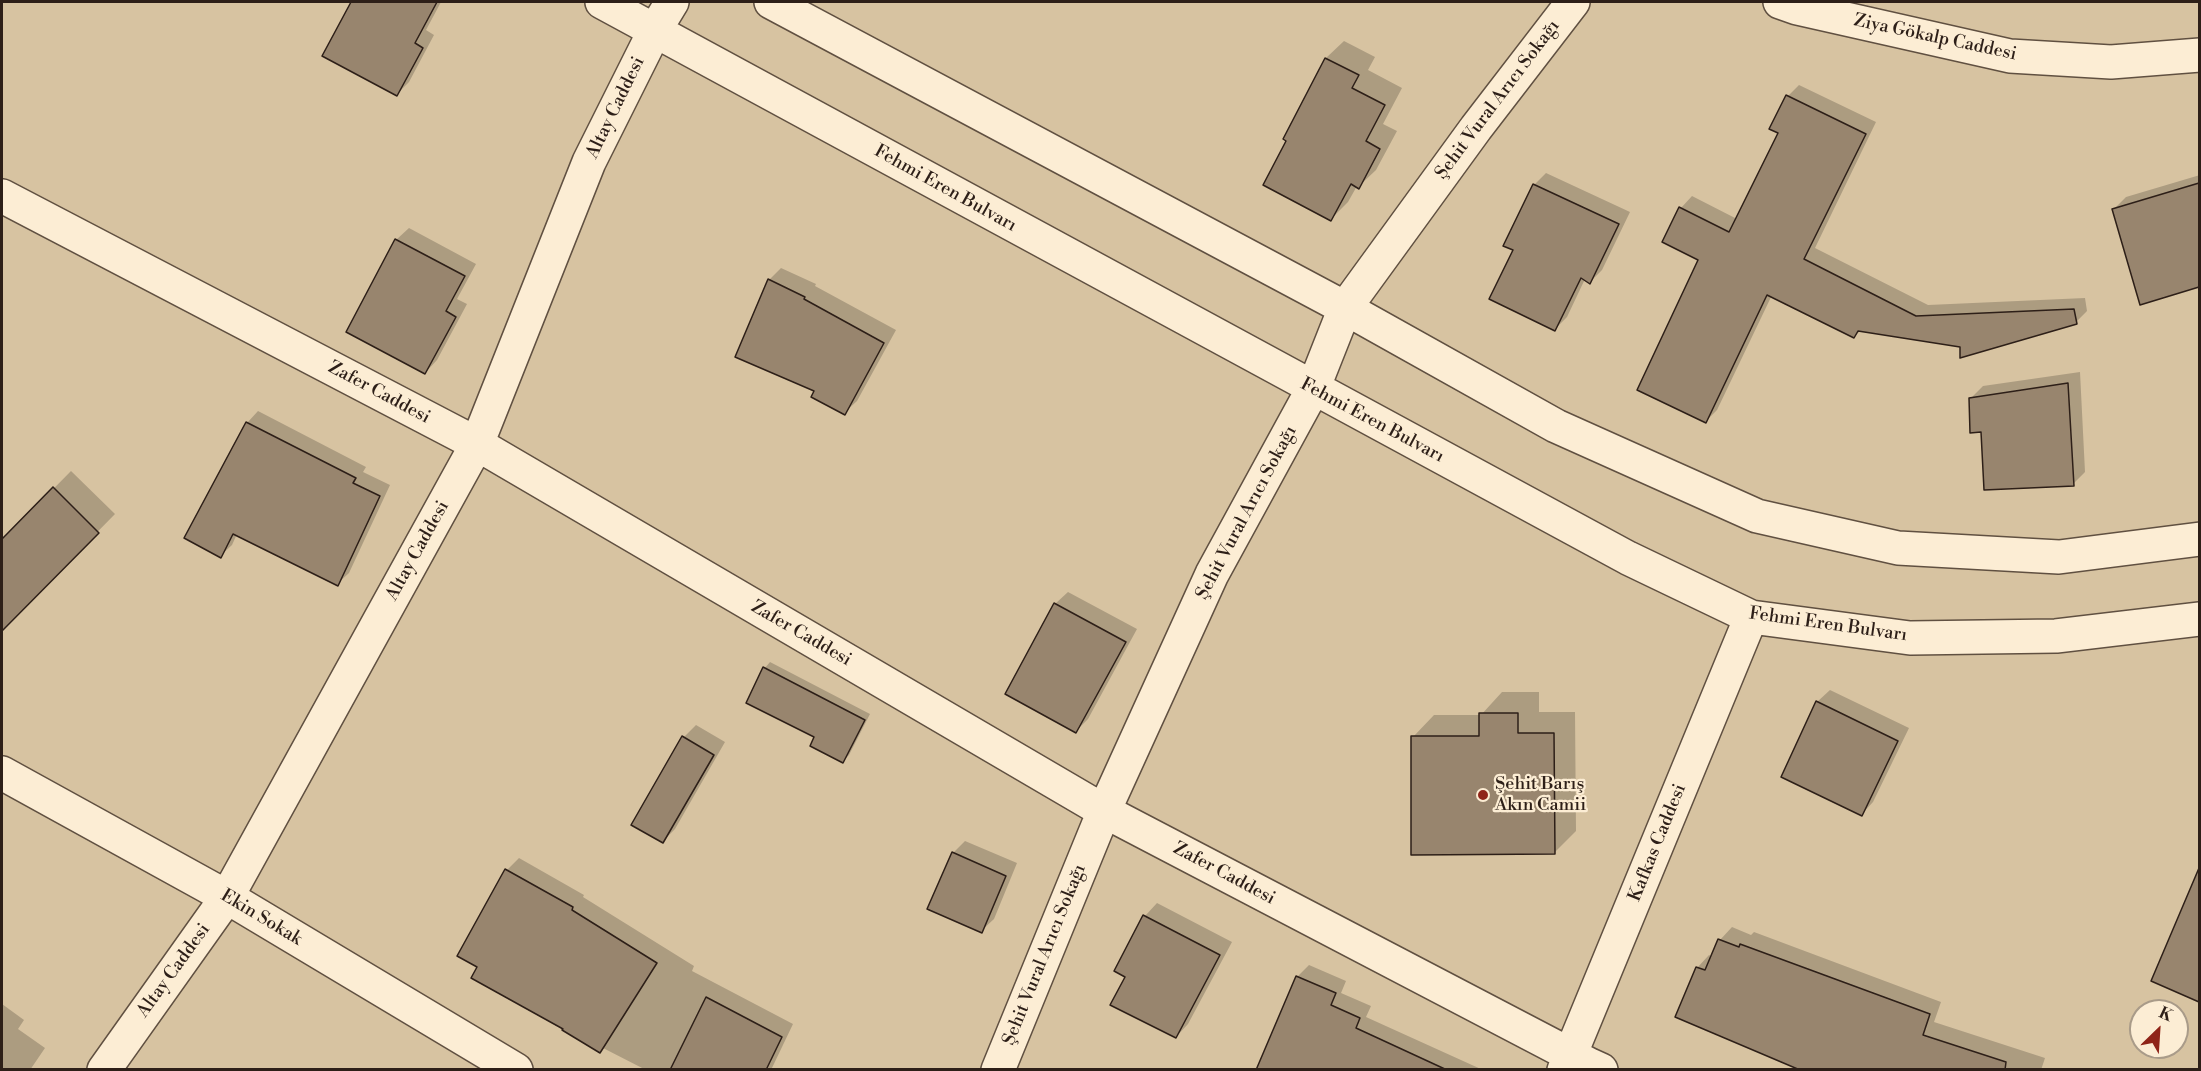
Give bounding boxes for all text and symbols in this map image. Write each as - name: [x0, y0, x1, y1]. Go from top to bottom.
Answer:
- street label: Ziya Gökalp Caddesi: [1852, 10, 2018, 66]
- street label: Şehit Vural Arıcı Sokağı: [1431, 16, 1565, 184]
- street label: Altay Caddesi: [582, 54, 650, 162]
- street label: Fehmi Eren Bulvarı: [870, 141, 1020, 237]
- street label: Zafer Caddesi: [324, 357, 434, 429]
- street label: Fehmi Eren Bulvarı: [1296, 374, 1448, 468]
- street label: Şehit Vural Arıcı Sokağı: [1192, 422, 1302, 604]
- street label: Altay Caddesi: [382, 497, 454, 605]
- street label: Zafer Caddesi: [747, 597, 855, 671]
- street label: Fehmi Eren Bulvarı: [1747, 603, 1909, 647]
- place label: Şehit Barış Akın Camii: [1495, 774, 1586, 816]
- street label: Kafkas Caddesi: [1625, 781, 1691, 905]
- marker: Şehit Barış Akın Camii: [1476, 788, 1490, 802]
- street label: Zafer Caddesi: [1169, 838, 1279, 910]
- street label: Şehit Vural Arıcı Sokağı: [999, 861, 1091, 1049]
- street label: Ekin Sokak: [216, 885, 306, 951]
- street label: Altay Caddesi: [133, 920, 215, 1022]
- north arrow: [2129, 999, 2189, 1059]
- text: K: [2156, 1003, 2176, 1026]

